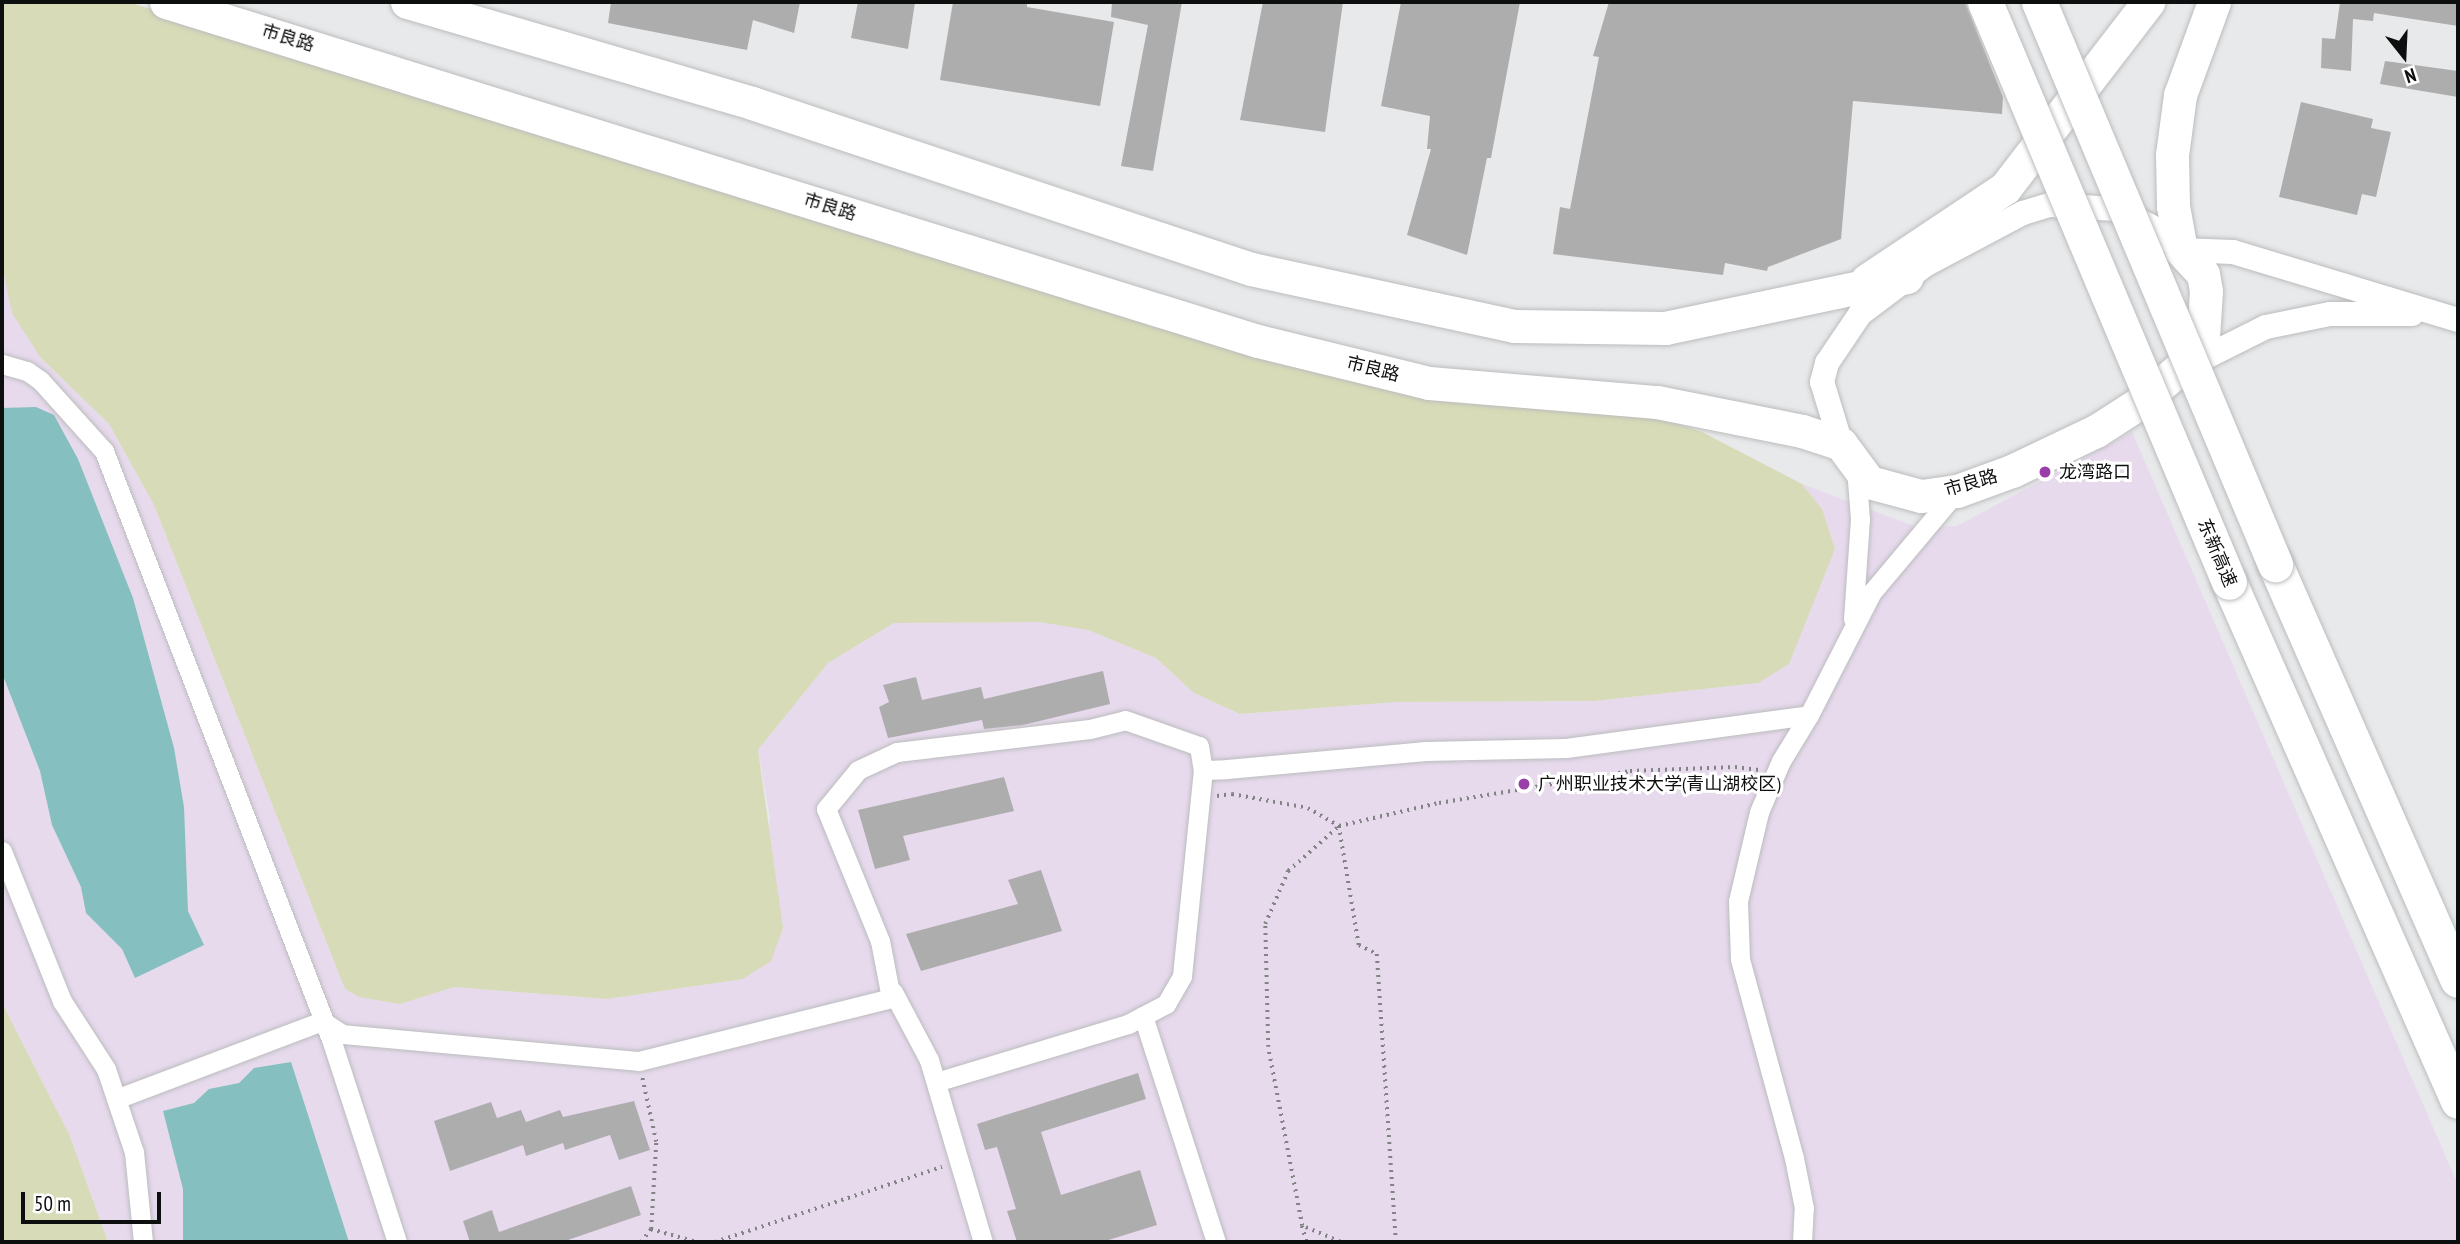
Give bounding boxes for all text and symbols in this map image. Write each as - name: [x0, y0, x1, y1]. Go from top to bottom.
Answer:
- street label: 市良路: [259, 20, 317, 56]
- north arrow: [2369, 21, 2439, 91]
- text: N: [2402, 63, 2419, 89]
- street label: 市良路: [801, 189, 859, 225]
- street label: 市良路: [1344, 352, 1402, 386]
- place label: 龙湾路口: [2059, 461, 2131, 483]
- marker: 龙湾路口: [2037, 464, 2053, 480]
- street label: 市良路: [1942, 465, 2000, 501]
- street label: 东新高速: [2193, 516, 2241, 590]
- place label: 广州职业技术大学(青山湖校区): [1538, 773, 1780, 795]
- marker: 广州职业技术大学(青山湖校区): [1516, 776, 1532, 792]
- scale bar: [24, 1178, 164, 1222]
- text: 50 m: [34, 1190, 71, 1217]

